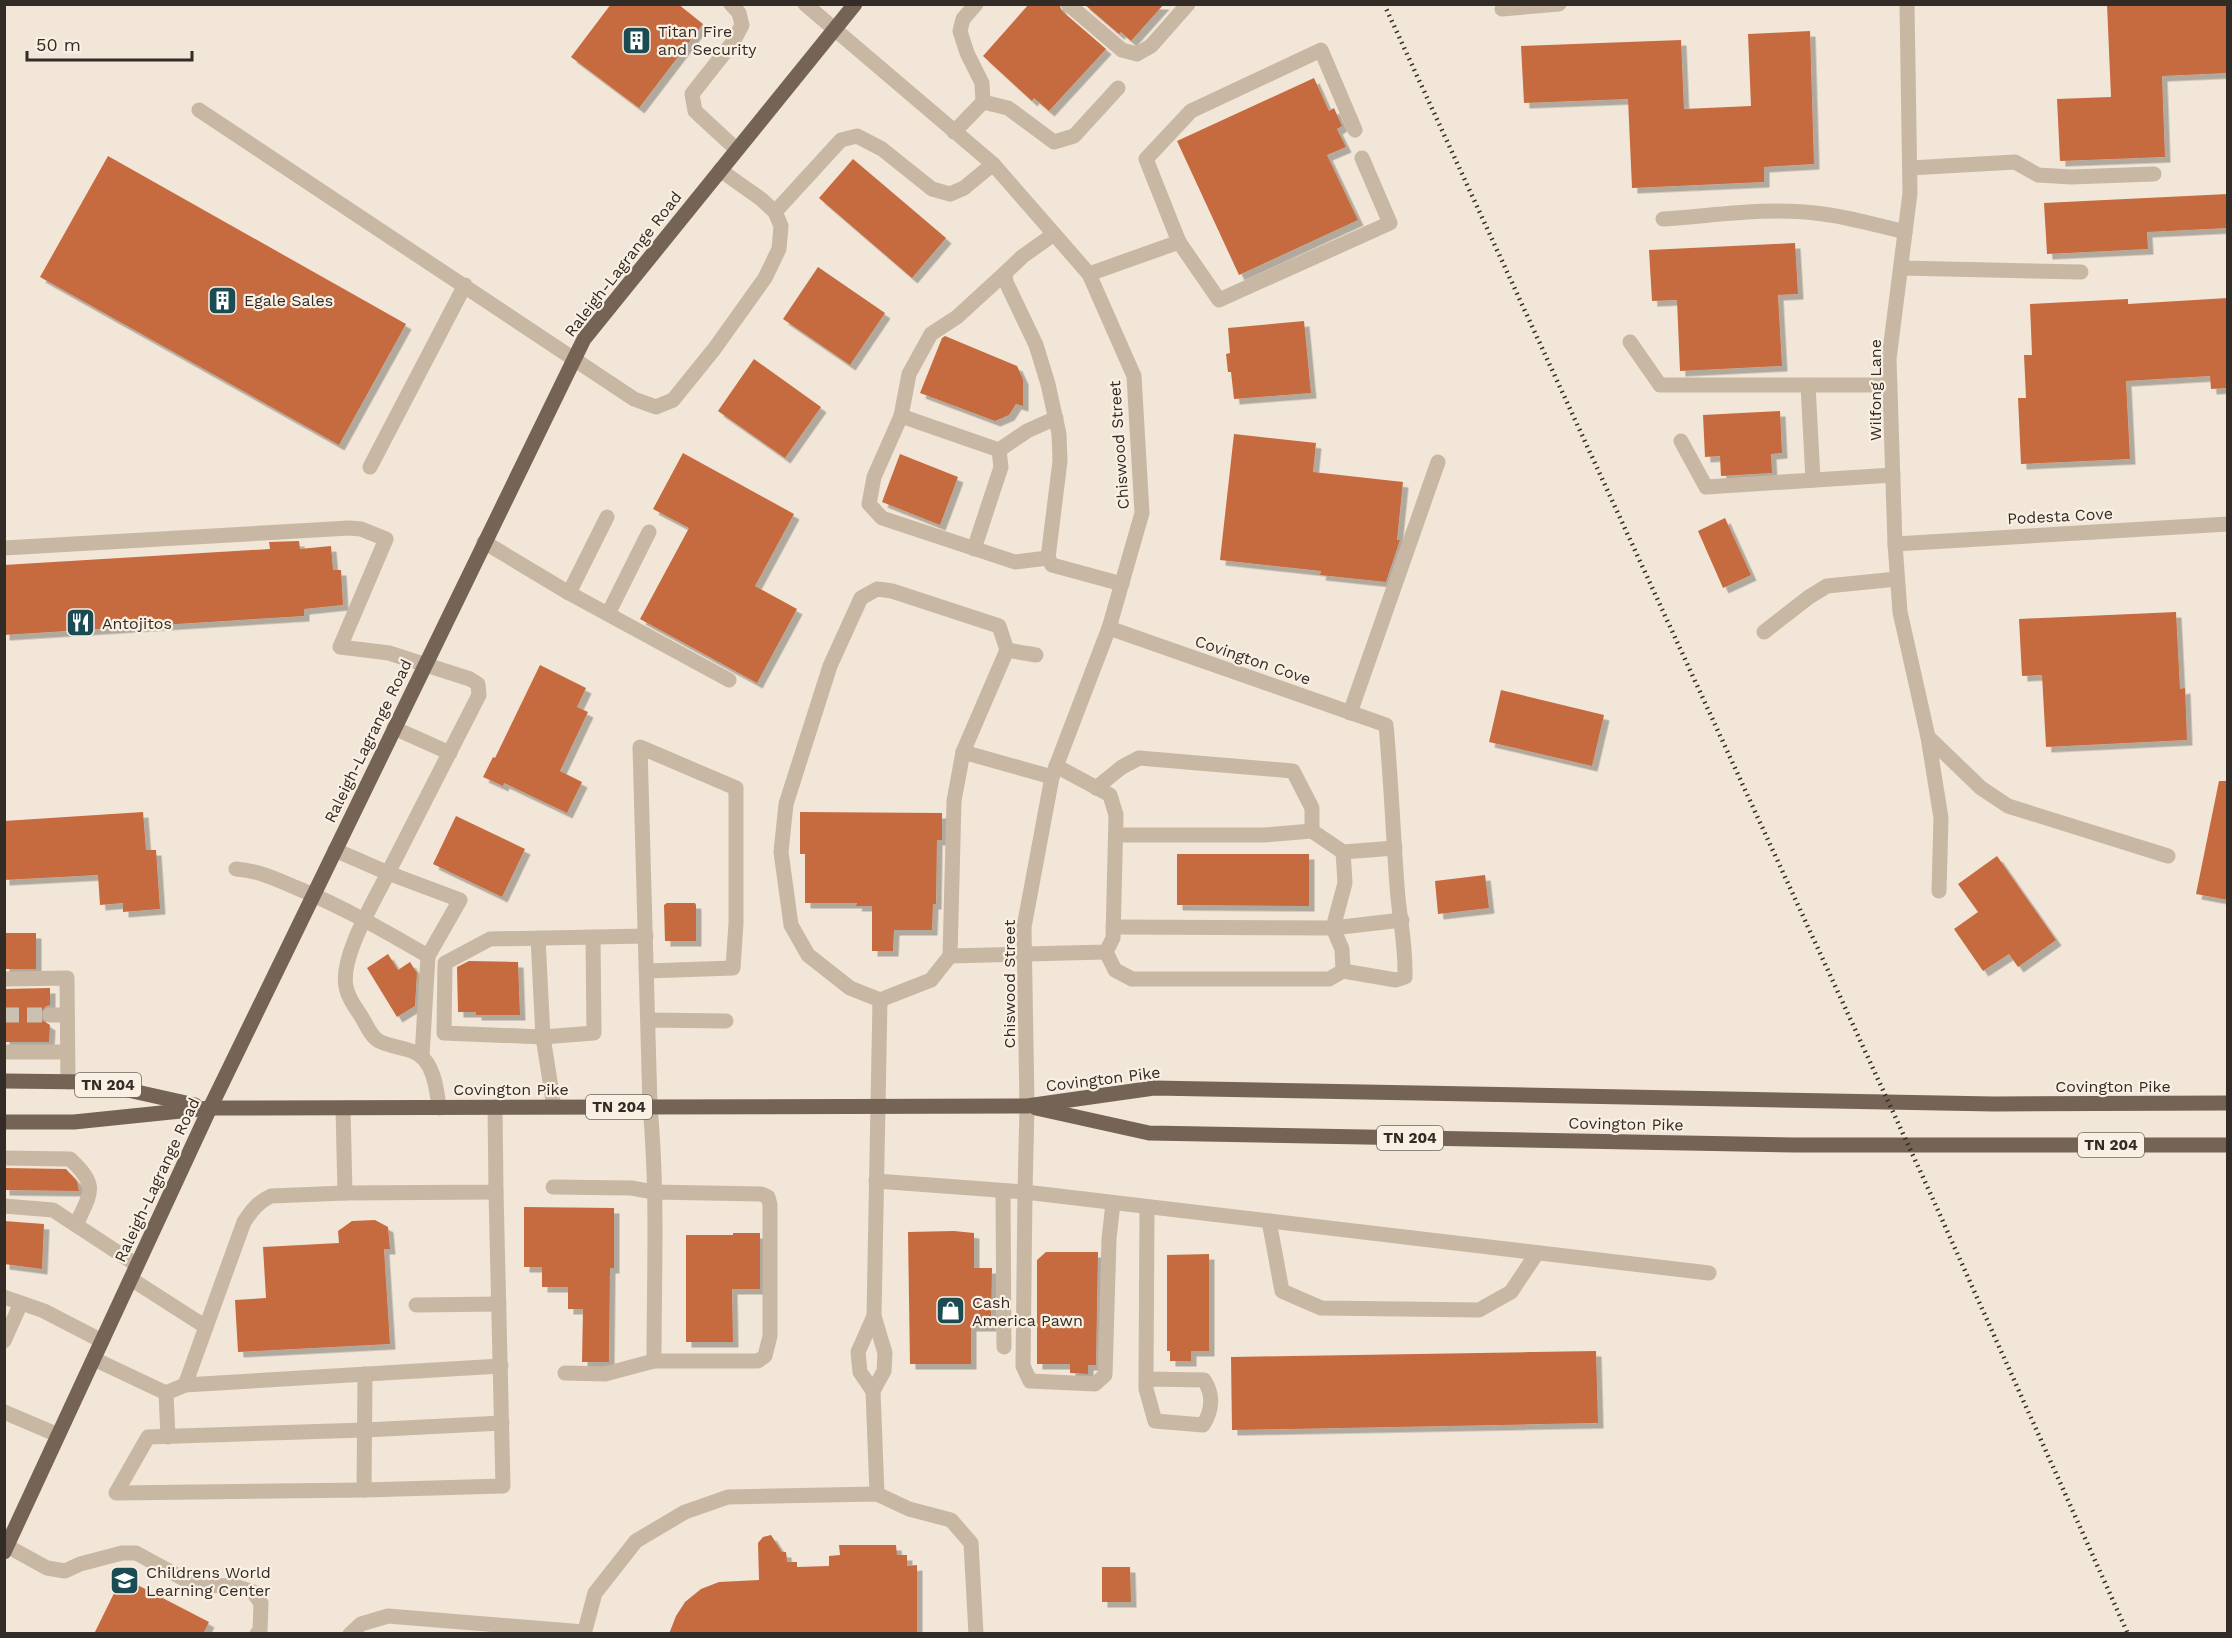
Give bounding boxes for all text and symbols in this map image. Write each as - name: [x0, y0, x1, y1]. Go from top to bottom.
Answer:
- place label: Titan Fire and Security: [658, 22, 757, 59]
- scale bar: [27, 24, 192, 62]
- building icon: Titan Fire and Security: [621, 24, 653, 56]
- text: 50 m: [36, 34, 81, 55]
- street label: Raleigh-Lagrange Road: [560, 188, 686, 340]
- building icon: Egale Sales: [207, 284, 239, 316]
- place label: Egale Sales: [244, 291, 333, 310]
- street label: Wilfong Lane: [1866, 339, 1885, 441]
- street label: Chiswood Street: [1105, 380, 1133, 510]
- street label: Podesta Cove: [2007, 504, 2113, 528]
- restaurant icon: Antojitos: [65, 607, 97, 639]
- place label: Antojitos: [102, 614, 172, 633]
- street label: Covington Cove: [1193, 631, 1313, 689]
- street label: Raleigh-Lagrange Road: [320, 656, 416, 826]
- street label: Chiswood Street: [1000, 919, 1019, 1049]
- street label: Covington Pike: [1045, 1063, 1161, 1095]
- road number: TN 204: [75, 1073, 141, 1097]
- street label: Covington Pike: [2055, 1077, 2171, 1096]
- street label: Covington Pike: [453, 1080, 569, 1099]
- street label: Raleigh-Lagrange Road: [110, 1095, 204, 1265]
- road number: TN 204: [586, 1095, 652, 1119]
- street label: Covington Pike: [1568, 1113, 1684, 1135]
- road number: TN 204: [1377, 1126, 1443, 1150]
- road number: TN 204: [2078, 1133, 2144, 1157]
- place label: Cash America Pawn: [972, 1293, 1083, 1330]
- shop icon: Cash America Pawn: [935, 1295, 967, 1327]
- place label: Childrens World Learning Center: [146, 1563, 271, 1600]
- school or university icon: Childrens World Learning Center: [109, 1565, 141, 1597]

